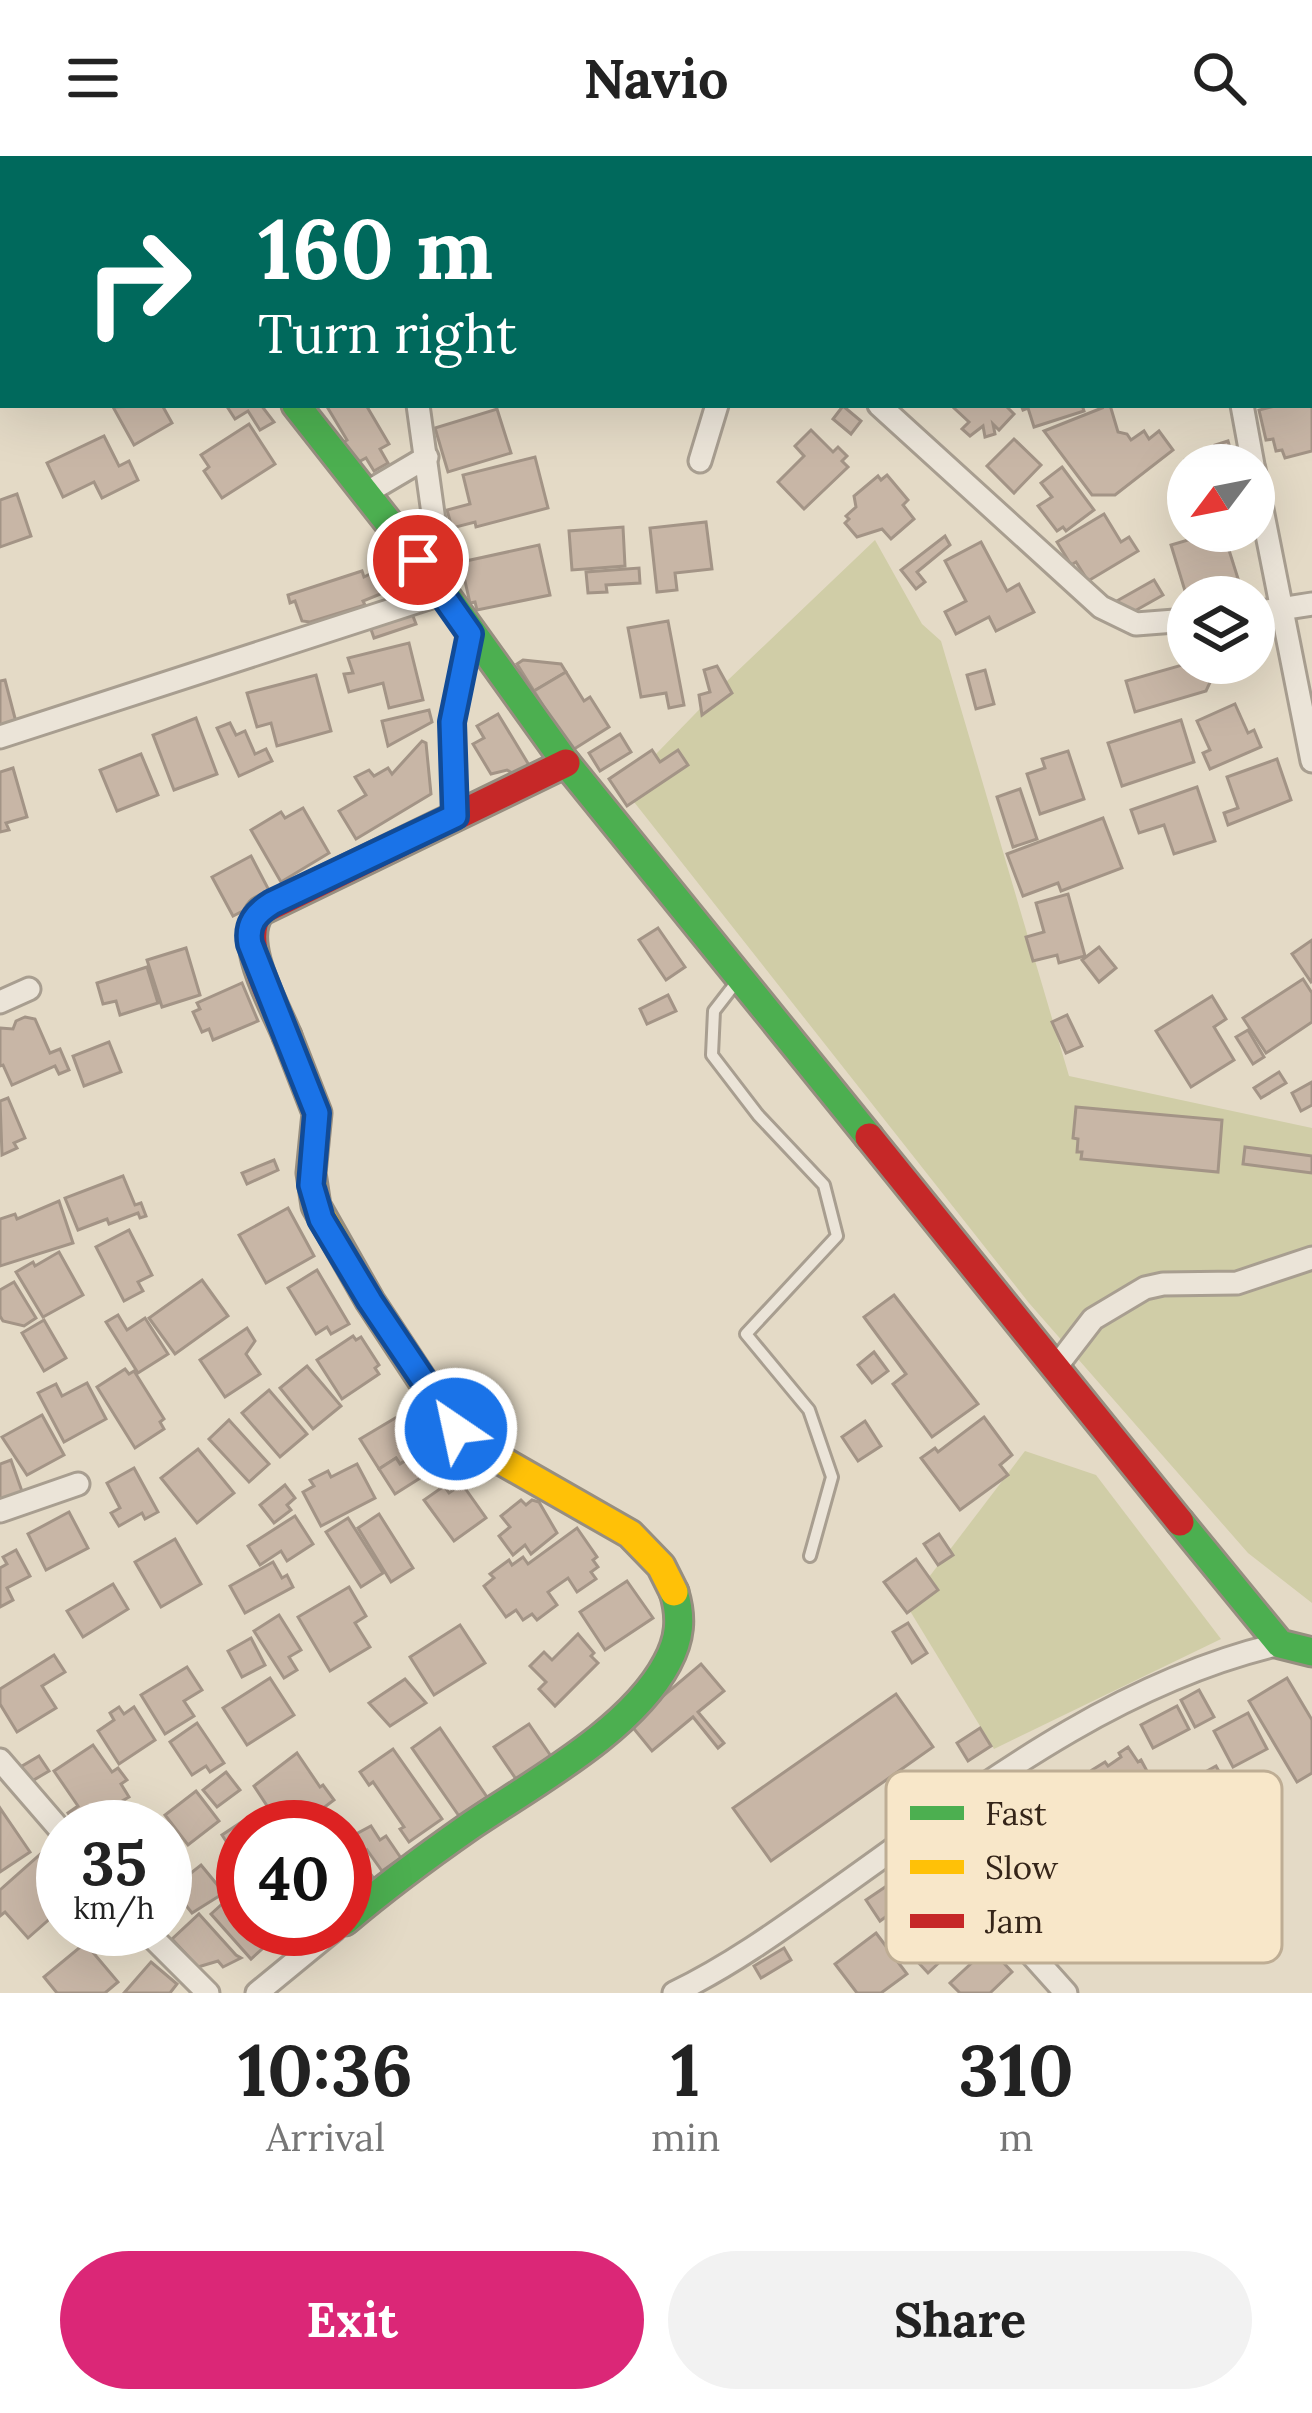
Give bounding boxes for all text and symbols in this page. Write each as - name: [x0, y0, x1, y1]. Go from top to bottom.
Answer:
- text: Navio: [583, 44, 729, 113]
- icon: menu: [60, 45, 126, 111]
- icon: search: [1186, 45, 1252, 111]
- text: 160 m: [258, 194, 493, 302]
- icon: right: [60, 204, 216, 360]
- text: Turn right: [258, 299, 517, 368]
- north arrow: [1167, 444, 1275, 552]
- map controls: [1167, 444, 1275, 684]
- pin: [367, 509, 469, 611]
- icon: arrive: [385, 527, 451, 593]
- button: layers: [1167, 576, 1275, 684]
- position arrow: [393, 1366, 519, 1492]
- legend: [886, 1771, 1282, 1963]
- text: Fast: [985, 1792, 1047, 1834]
- speed limit sign: 40: [216, 1800, 372, 1956]
- text: 35: [81, 1825, 147, 1901]
- text: Slow: [985, 1846, 1059, 1888]
- text: km/h: [73, 1889, 155, 1927]
- text: Jam: [984, 1900, 1043, 1942]
- text: 10:36: [238, 2024, 413, 2116]
- text: 1: [671, 2024, 700, 2116]
- text: 310: [959, 2024, 1074, 2116]
- text: Arrival: [266, 2112, 385, 2162]
- text: min: [651, 2112, 720, 2162]
- text: m: [999, 2112, 1034, 2162]
- button: Exit: [60, 2251, 644, 2389]
- button: Share: [668, 2251, 1252, 2389]

